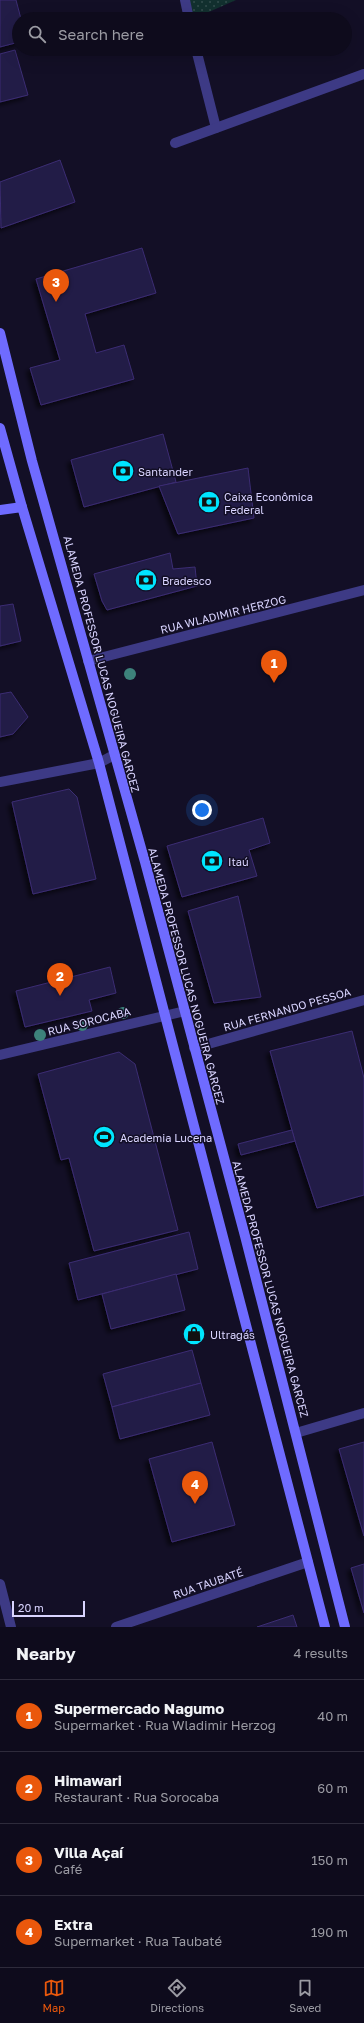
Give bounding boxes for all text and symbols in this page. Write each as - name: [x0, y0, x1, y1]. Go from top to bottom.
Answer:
- search box: [12, 12, 352, 56]
- icon: search: [26, 23, 48, 45]
- text: Search here: [58, 25, 144, 43]
- pin: 3: [43, 269, 69, 302]
- bank icon: Santander: [110, 458, 136, 484]
- place label: Santander: [138, 465, 193, 478]
- bank icon: Caixa Econômica Federal: [196, 489, 222, 515]
- place label: Caixa Econômica Federal: [224, 490, 313, 516]
- street label: ALAMEDA PROFESSOR LUCAS NOGUEIRA GARCEZ: [61, 534, 143, 794]
- bank icon: Bradesco: [133, 567, 159, 593]
- place label: Bradesco: [162, 574, 212, 587]
- street label: RUA WLADIMIR HERZOG: [159, 592, 287, 636]
- pin: 1: [261, 650, 287, 683]
- your location: [192, 800, 212, 820]
- street label: ALAMEDA PROFESSOR LUCAS NOGUEIRA GARCEZ: [146, 846, 228, 1106]
- bank icon: Itaú: [199, 848, 225, 874]
- place label: Itaú: [228, 855, 249, 868]
- pin: 2: [47, 963, 73, 996]
- street label: RUA FERNANDO PESSOA: [222, 984, 353, 1033]
- street label: RUA SOROCABA: [46, 1004, 132, 1038]
- sports icon: Academia Lucena: [91, 1124, 117, 1150]
- place label: Academia Lucena: [120, 1131, 212, 1144]
- street label: ALAMEDA PROFESSOR LUCAS NOGUEIRA GARCEZ: [230, 1159, 312, 1419]
- shop icon: Ultragás: [181, 1321, 207, 1347]
- place label: Ultragás: [210, 1328, 255, 1341]
- pin: 4: [182, 1471, 208, 1504]
- street label: RUA TAUBATÉ: [171, 1565, 245, 1601]
- scale bar: [12, 1599, 85, 1618]
- text: 20 m: [18, 1601, 44, 1614]
- text: Nearby: [16, 1643, 76, 1664]
- text: 4 results: [294, 1645, 348, 1661]
- text: Supermercado Nagumo: [54, 1699, 224, 1717]
- text: 1: [26, 1708, 32, 1724]
- text: 40 m: [317, 1708, 348, 1724]
- text: Supermarket · Rua Wladimir Herzog: [54, 1717, 276, 1733]
- text: Himawari: [54, 1771, 122, 1789]
- text: 2: [25, 1780, 33, 1796]
- text: 60 m: [317, 1780, 348, 1796]
- text: Restaurant · Rua Sorocaba: [54, 1789, 219, 1805]
- text: Villa Açaí: [54, 1843, 123, 1861]
- text: 3: [25, 1852, 33, 1868]
- text: 150 m: [311, 1852, 348, 1868]
- text: Café: [54, 1861, 82, 1877]
- text: Extra: [54, 1915, 93, 1933]
- text: 4: [25, 1924, 33, 1940]
- text: 190 m: [311, 1924, 348, 1940]
- text: Supermarket · Rua Taubaté: [54, 1933, 222, 1949]
- tab: Map: [43, 1977, 65, 2014]
- tab: Directions: [150, 1977, 204, 2014]
- tab: Saved: [289, 1977, 321, 2014]

